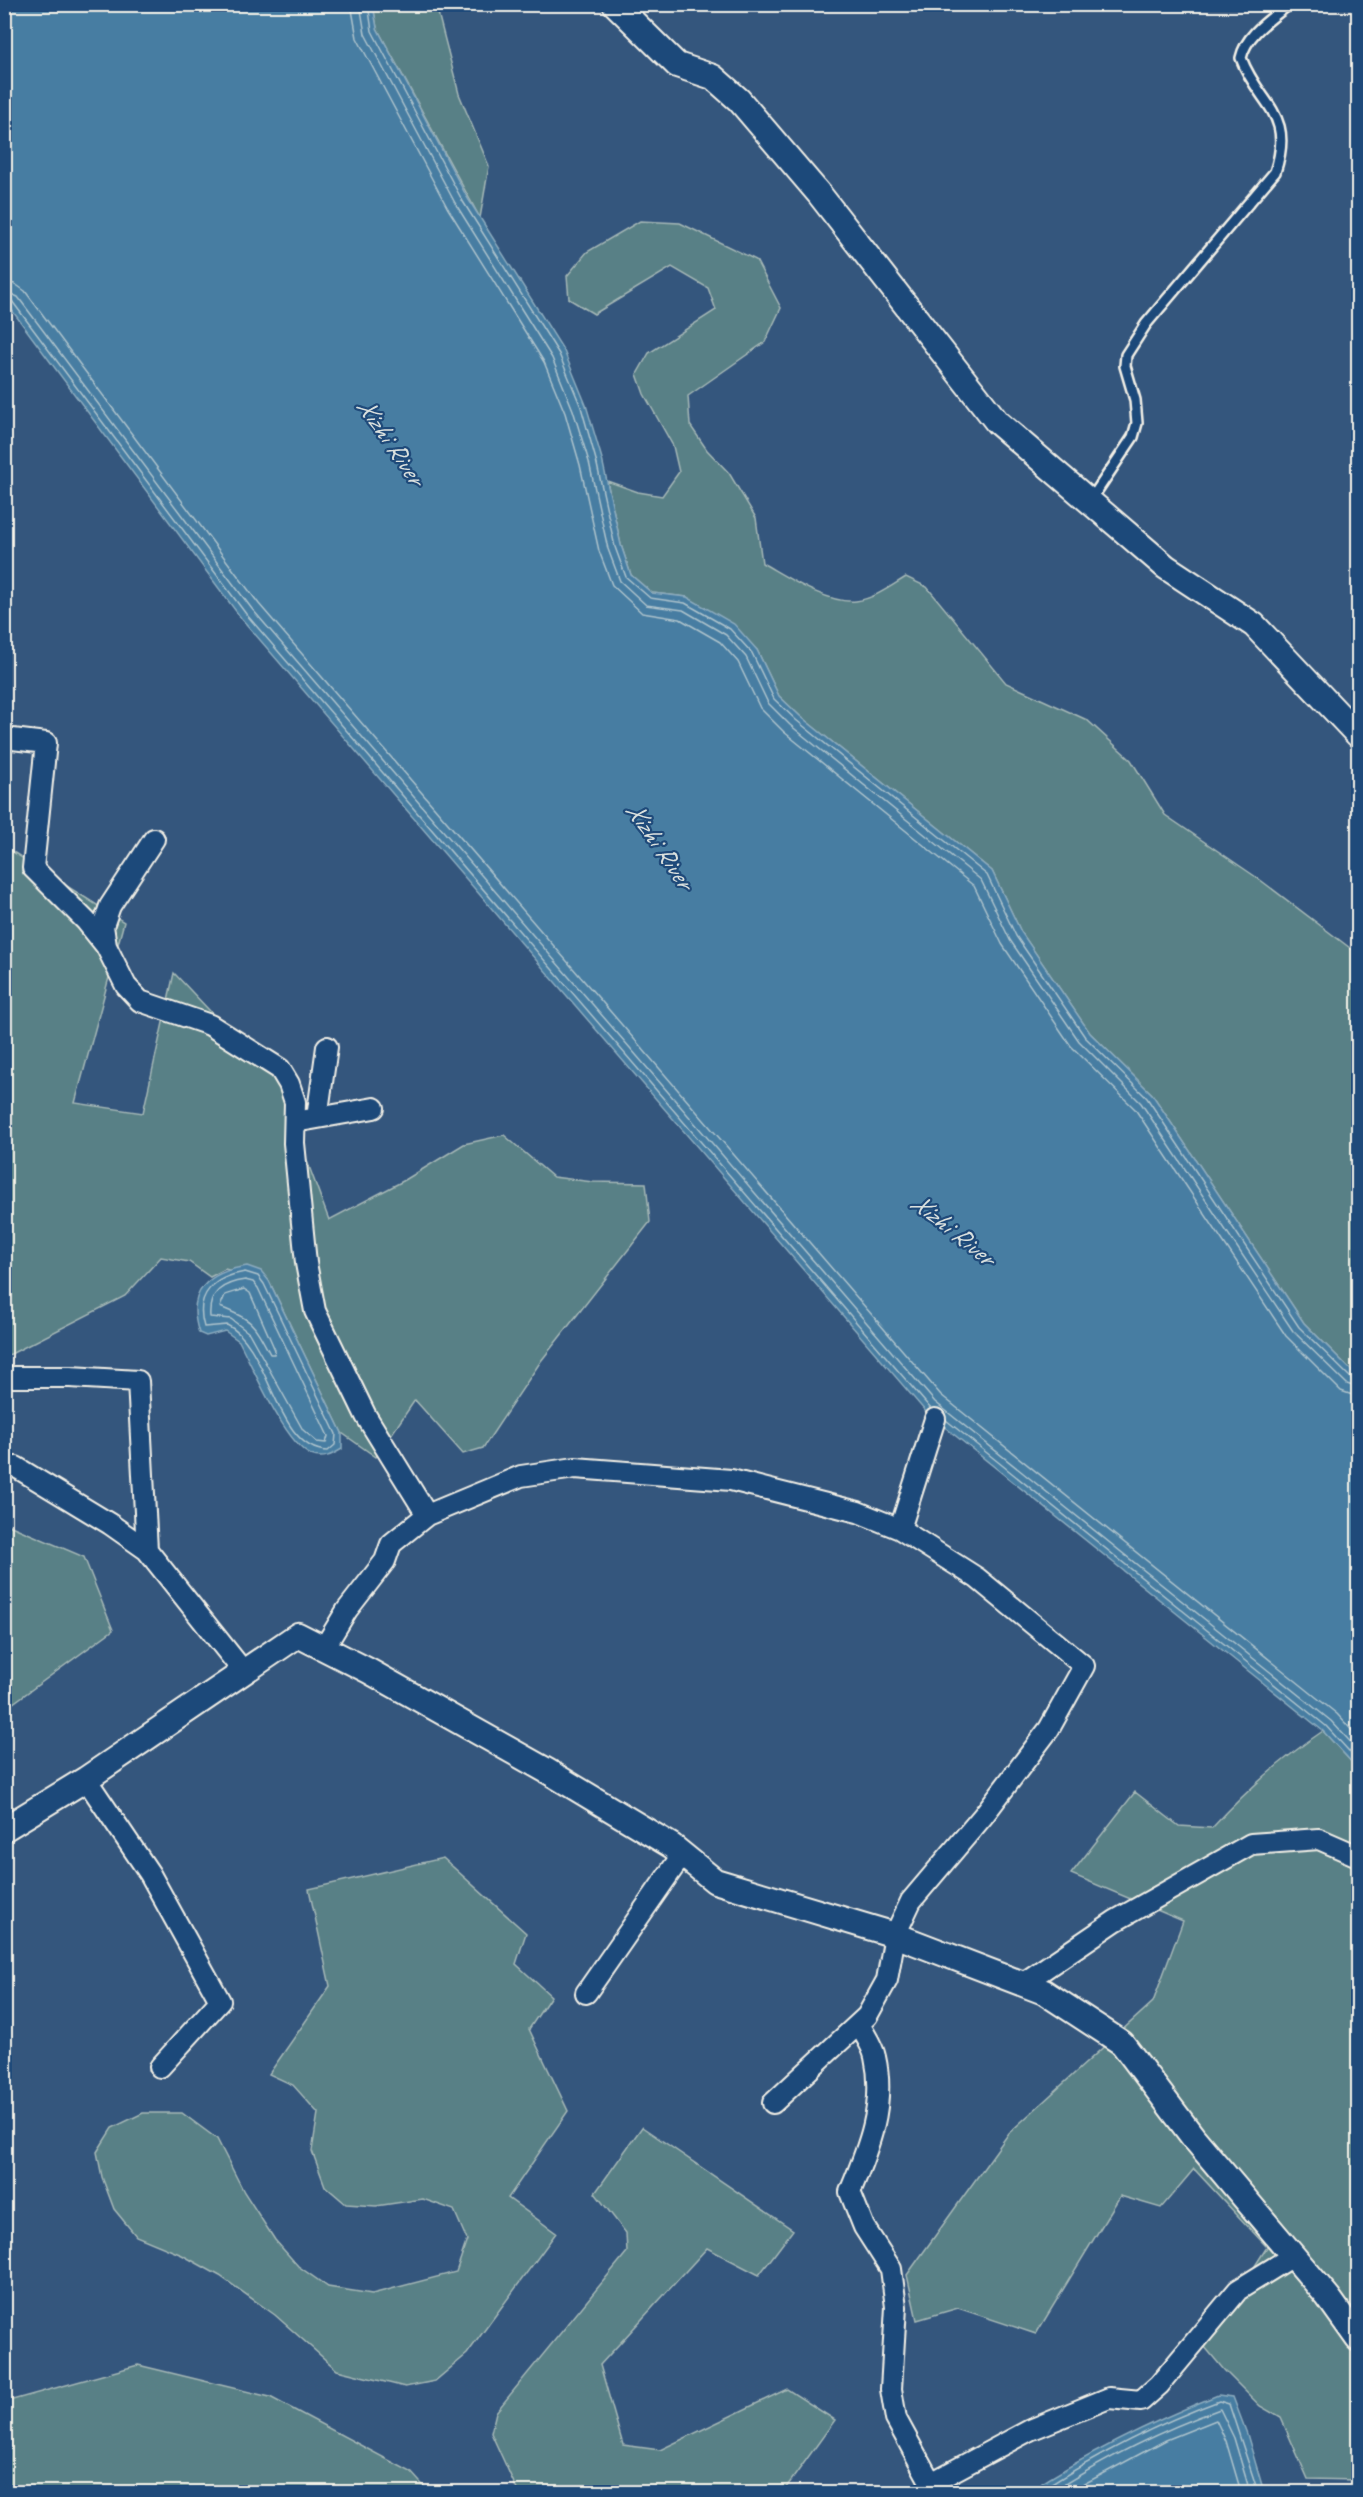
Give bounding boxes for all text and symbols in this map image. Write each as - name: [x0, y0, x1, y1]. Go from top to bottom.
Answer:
- water label: Xizhi River: [350, 391, 435, 495]
- water label: Xizhi River: [619, 795, 704, 899]
- water label: Xizhi River: [904, 1185, 1006, 1276]

